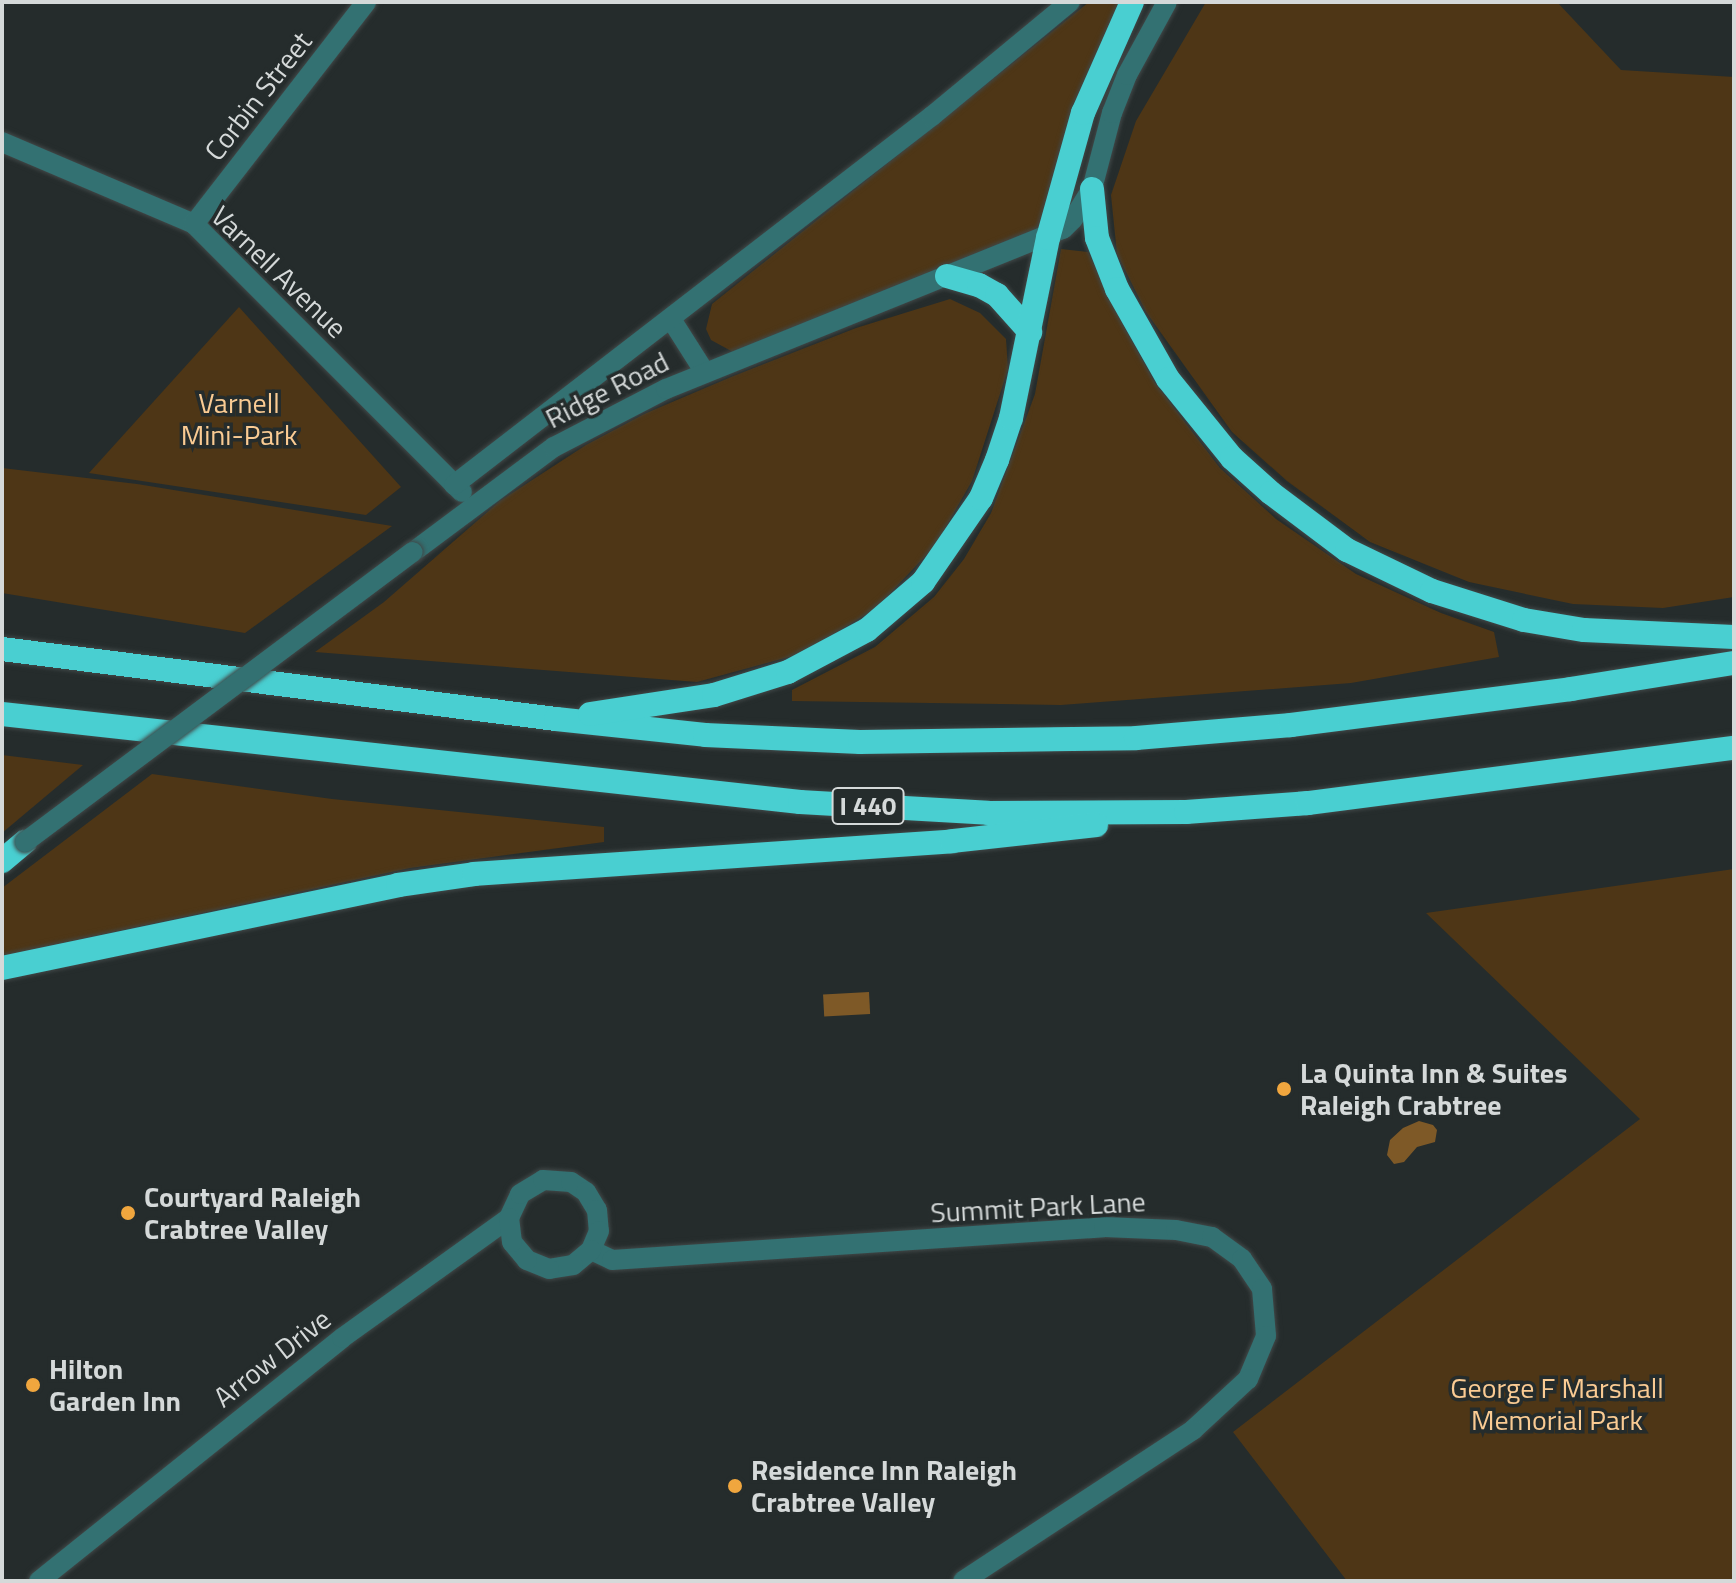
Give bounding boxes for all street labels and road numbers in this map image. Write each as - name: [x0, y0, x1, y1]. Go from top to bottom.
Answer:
- street label: Corbin Street: [197, 25, 319, 167]
- street label: Varnell Avenue: [204, 199, 354, 345]
- street label: Ridge Road: [540, 345, 674, 435]
- road number: I 440: [830, 784, 906, 828]
- street label: Summit Park Lane: [930, 1185, 1146, 1229]
- street label: Arrow Drive: [207, 1302, 337, 1414]

